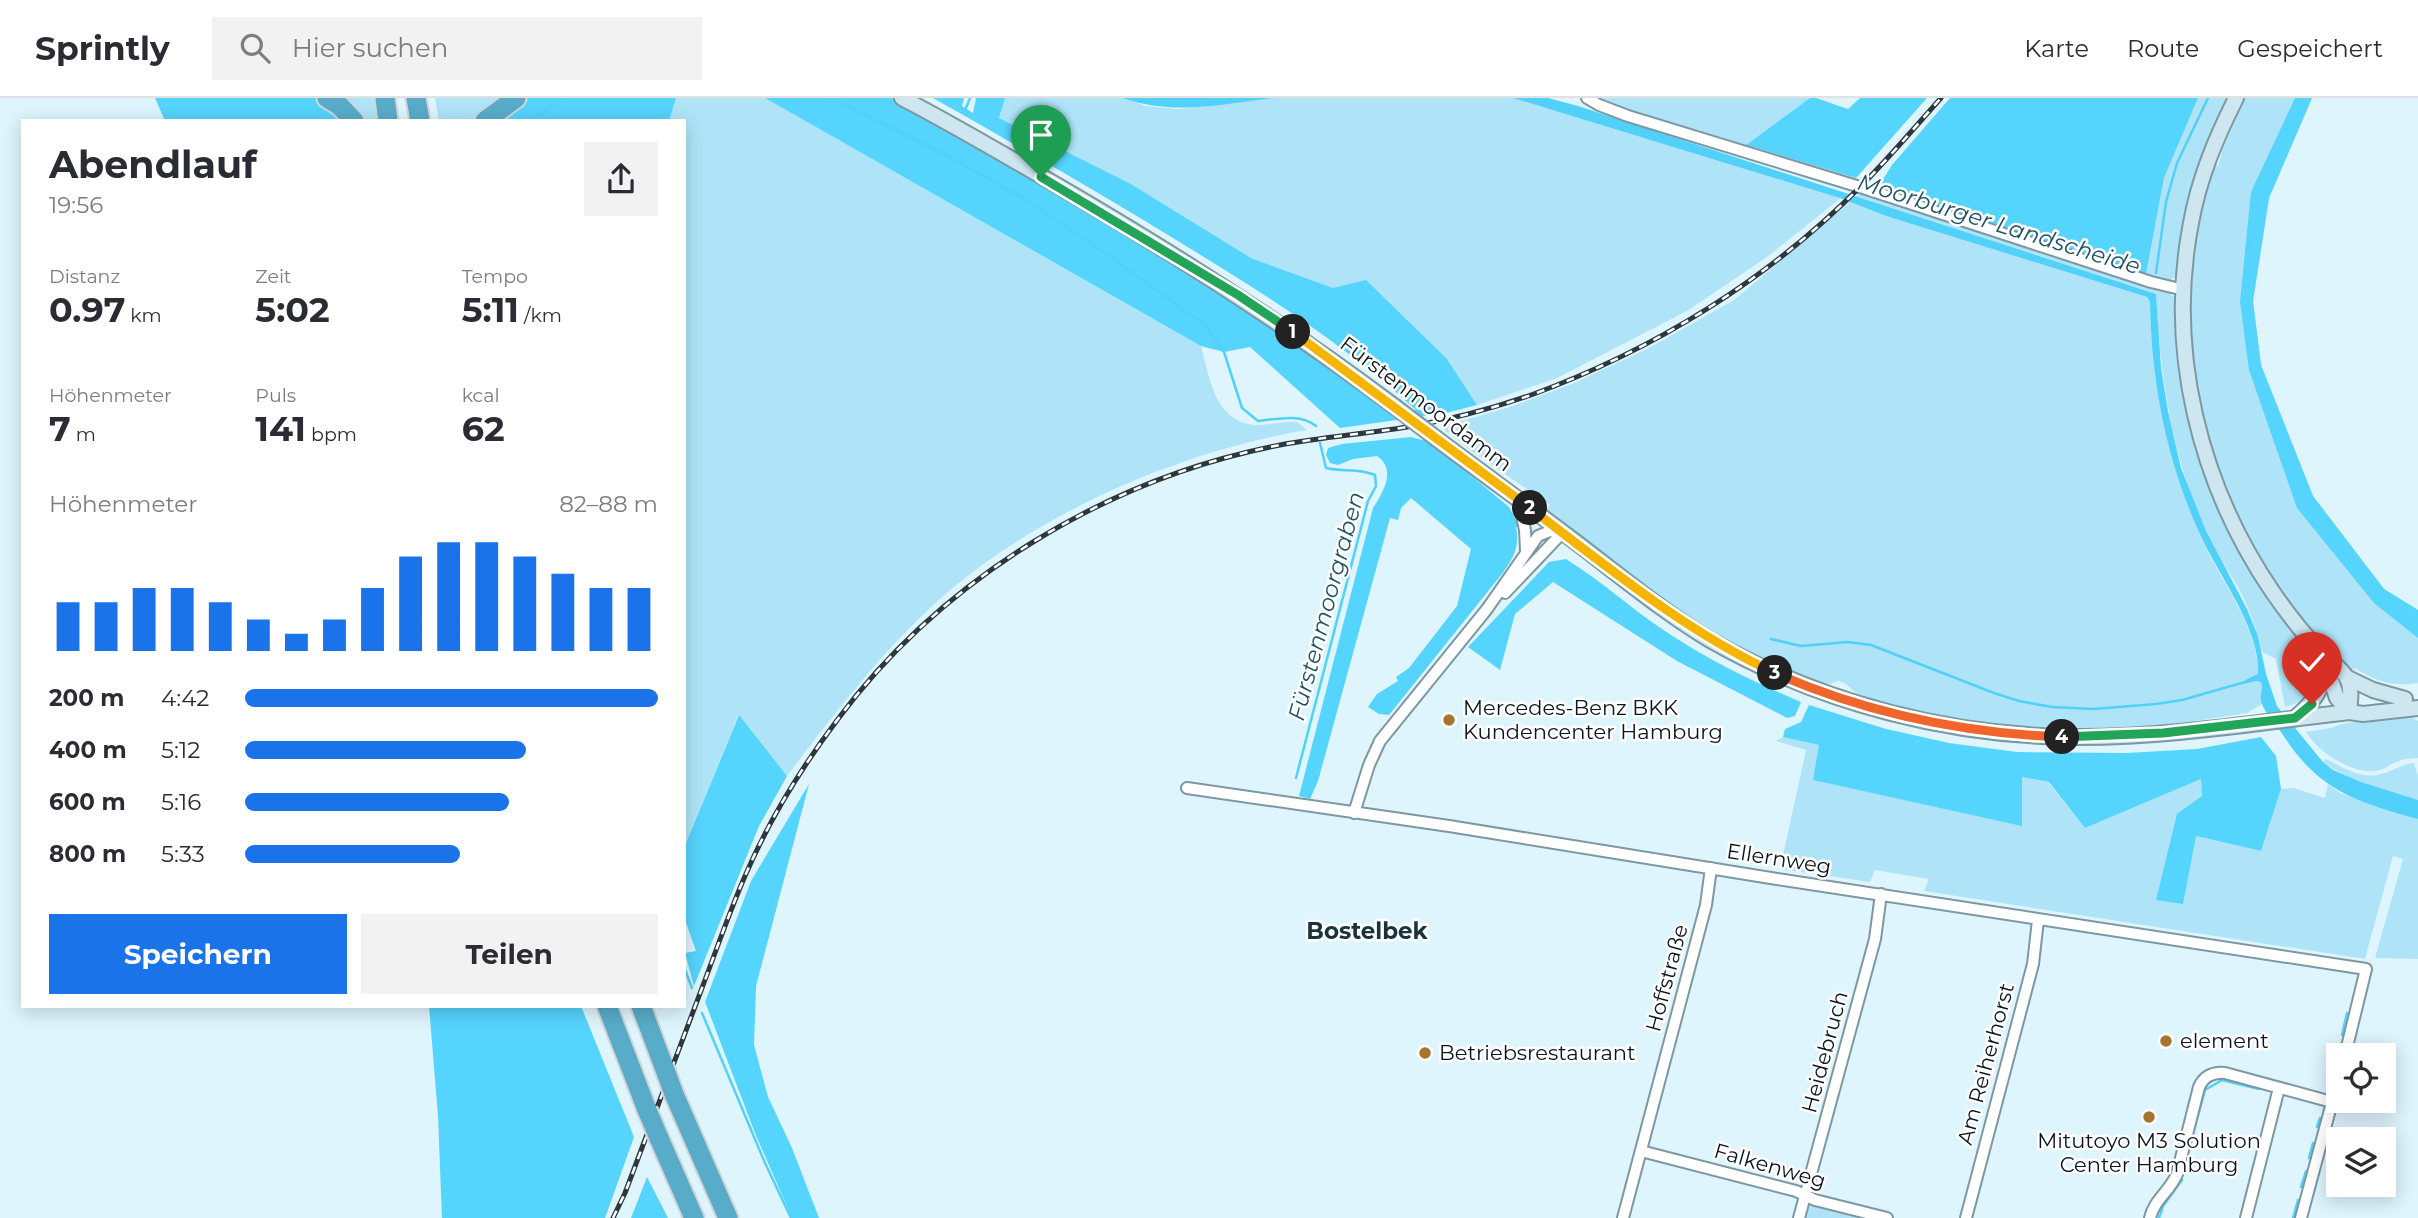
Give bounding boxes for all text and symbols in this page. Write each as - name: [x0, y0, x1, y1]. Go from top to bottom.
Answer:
- search box: [212, 17, 702, 80]
- text: Sprintly: [35, 28, 170, 68]
- icon: search: [236, 29, 274, 67]
- text: Hier suchen: [292, 32, 448, 64]
- text: Karte: [2024, 34, 2089, 63]
- text: Route: [2127, 34, 2199, 63]
- text: Gespeichert: [2237, 34, 2383, 63]
- pin: [1011, 105, 1071, 177]
- icon: arrive: [1022, 116, 1060, 154]
- text: Abendlauf: [49, 141, 257, 188]
- button: share: [584, 142, 658, 216]
- water label: Moorburger Landscheide: [1854, 168, 2144, 280]
- text: 19:56: [49, 191, 103, 219]
- text: Distanz: [49, 265, 120, 288]
- text: Zeit: [255, 265, 292, 288]
- text: Tempo: [462, 265, 528, 288]
- text: 0.97: [49, 288, 125, 331]
- text: 5:02: [255, 288, 330, 331]
- text: 5:11: [462, 288, 519, 331]
- text: km: [125, 304, 162, 327]
- text: /km: [519, 304, 562, 327]
- pin: 1: [1276, 314, 1310, 350]
- text: 1: [1289, 320, 1296, 343]
- street label: Fürstenmoordamm: [1335, 331, 1517, 476]
- text: Höhenmeter: [49, 384, 172, 407]
- text: Puls: [255, 384, 296, 407]
- text: kcal: [462, 384, 500, 407]
- text: 7: [49, 407, 71, 450]
- text: 141: [255, 407, 306, 450]
- text: 62: [462, 407, 505, 450]
- text: m: [71, 423, 96, 446]
- text: bpm: [306, 423, 357, 446]
- water label: Fürstenmoorgraben: [1282, 488, 1370, 724]
- text: Höhenmeter: [49, 490, 197, 518]
- text: 82–88 m: [559, 490, 658, 518]
- pin: 2: [1512, 490, 1548, 526]
- text: 2: [1524, 496, 1535, 519]
- pin: [2282, 632, 2342, 704]
- icon: check: [2293, 643, 2331, 681]
- pin: 3: [1758, 656, 1792, 690]
- text: 3: [1769, 661, 1780, 684]
- text: 200 m: [49, 684, 124, 712]
- text: 4:42: [161, 684, 209, 712]
- place label: Mercedes-Benz BKK Kundencenter Hamburg: [1463, 695, 1723, 744]
- marker: Mercedes-Benz BKK Kundencenter Hamburg: [1441, 712, 1457, 728]
- pin: 4: [2044, 720, 2080, 754]
- text: 4: [2055, 725, 2068, 748]
- text: 400 m: [49, 736, 127, 764]
- text: 5:12: [161, 736, 200, 764]
- text: 600 m: [49, 788, 126, 816]
- text: 5:16: [161, 788, 201, 816]
- street label: Ellernweg: [1725, 838, 1833, 879]
- text: 800 m: [49, 840, 126, 868]
- text: 5:33: [161, 840, 205, 868]
- button: Speichern: [49, 914, 347, 994]
- button: Teilen: [361, 914, 658, 994]
- district label: Bostelbek: [1306, 917, 1429, 945]
- street label: Hoffstraße: [1640, 922, 1693, 1034]
- street label: Am Reiherhorst: [1952, 980, 2019, 1147]
- street label: Heidebruch: [1796, 988, 1853, 1115]
- place label: element: [2180, 1028, 2269, 1053]
- marker: element: [2158, 1033, 2174, 1049]
- place label: Betriebsrestaurant: [1439, 1040, 1636, 1065]
- map controls: [2326, 1043, 2396, 1197]
- button: locate: [2326, 1043, 2396, 1113]
- marker: Betriebsrestaurant: [1417, 1045, 1433, 1061]
- marker: Mitutoyo M3 Solution Center Hamburg: [2141, 1109, 2157, 1125]
- button: layers: [2326, 1127, 2396, 1197]
- place label: Mitutoyo M3 Solution Center Hamburg: [2037, 1128, 2261, 1177]
- street label: Falkenweg: [1711, 1138, 1829, 1193]

